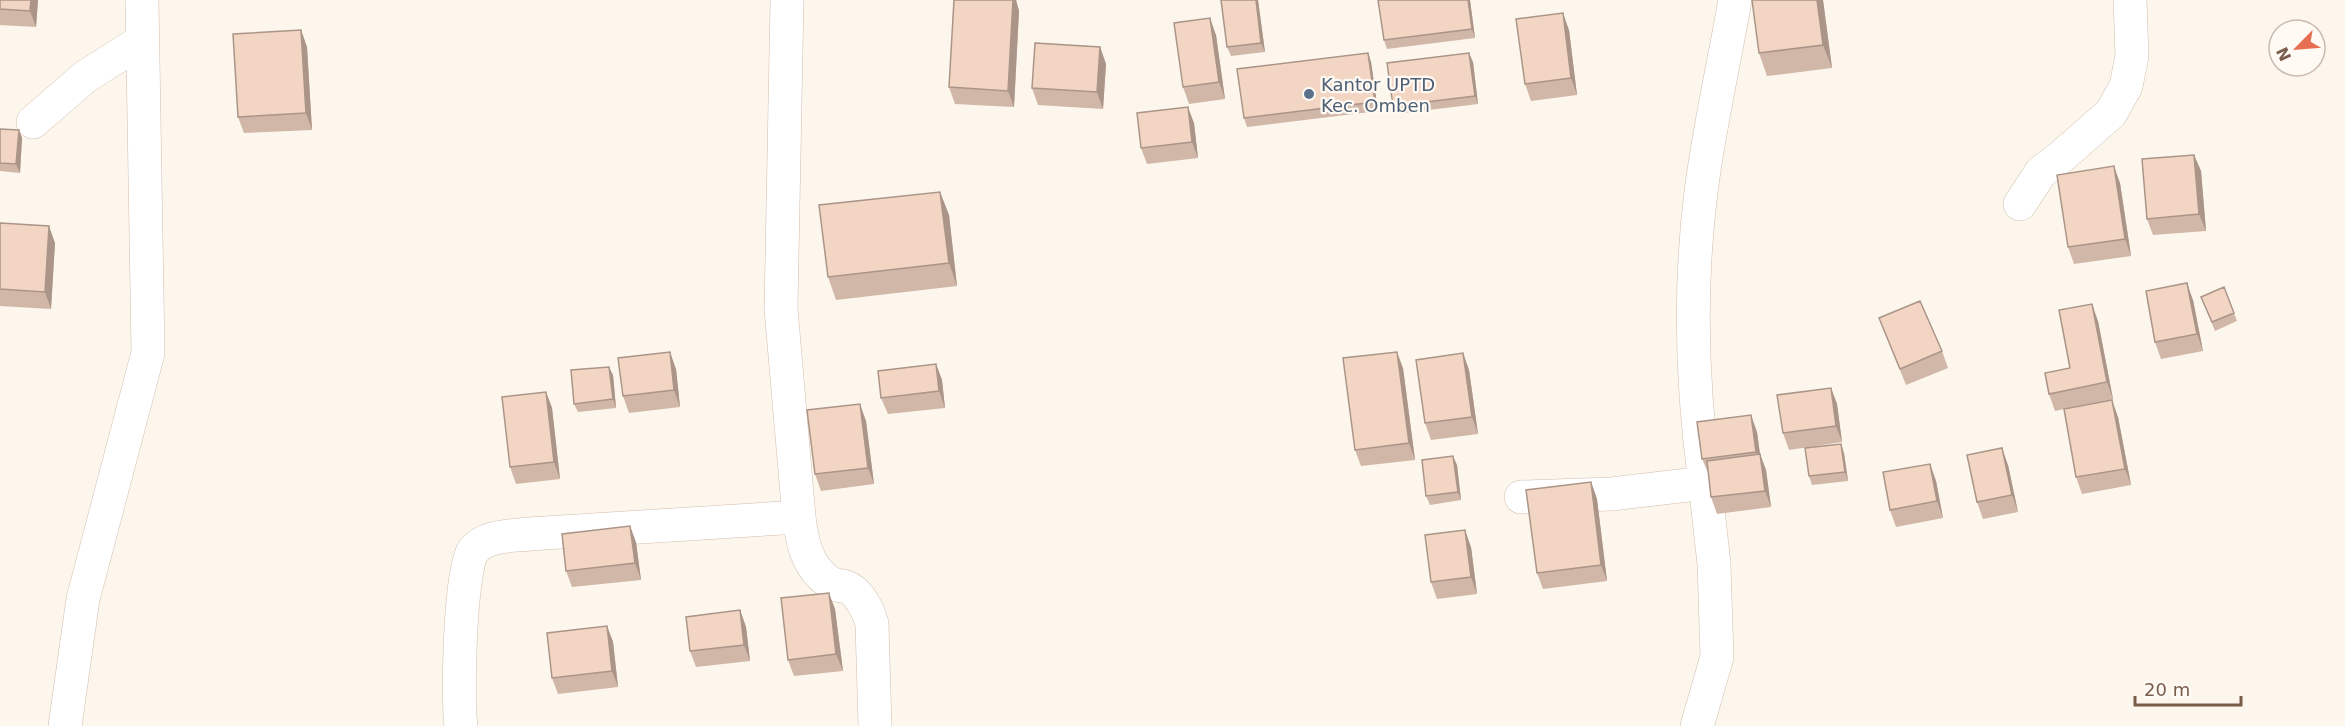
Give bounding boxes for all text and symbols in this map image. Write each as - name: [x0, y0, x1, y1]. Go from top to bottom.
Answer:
- north arrow: [2267, 18, 2327, 78]
- text: N: [2272, 44, 2295, 64]
- place label: Kantor UPTD Kec. Omben: [1321, 74, 1435, 116]
- marker: Kantor UPTD Kec. Omben: [1302, 87, 1316, 101]
- scale bar: [2135, 669, 2242, 707]
- text: 20 m: [2144, 679, 2190, 700]

